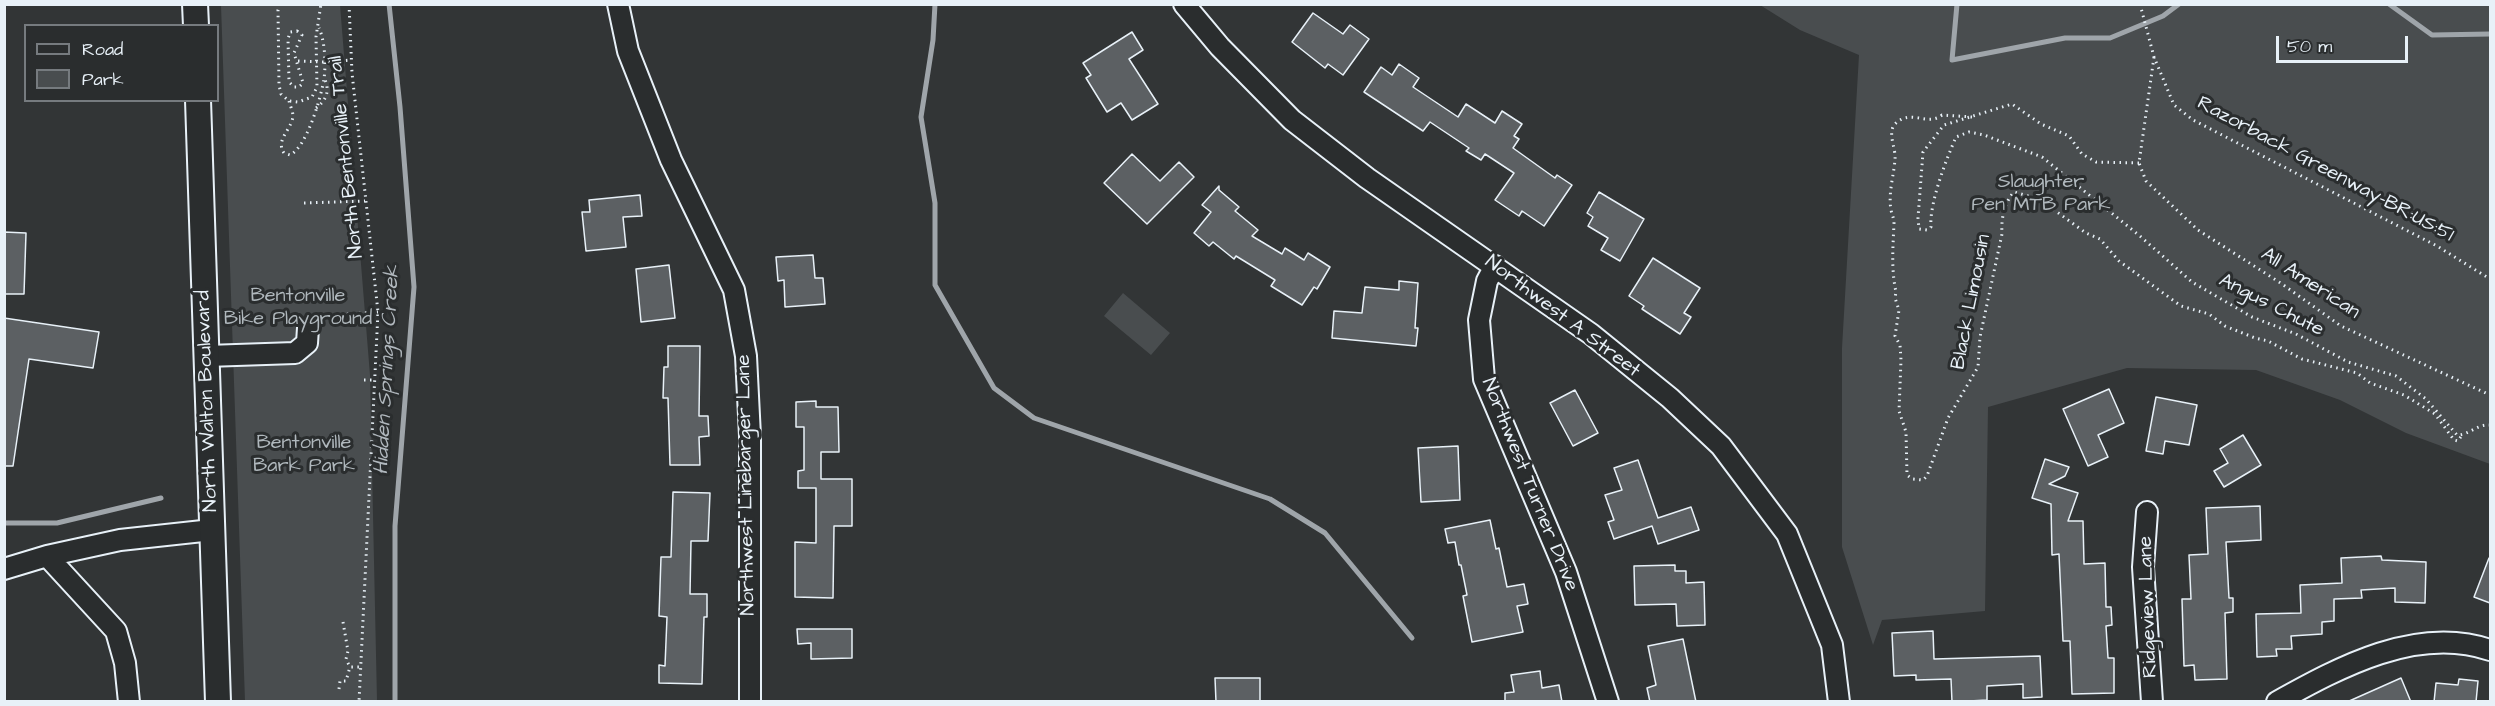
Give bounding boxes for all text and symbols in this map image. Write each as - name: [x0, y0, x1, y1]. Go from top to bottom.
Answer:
- legend: [24, 24, 219, 102]
- scale bar: [2279, 24, 2411, 62]
- text: 50 m: [2287, 34, 2332, 59]
- text: Road: [82, 37, 123, 62]
- street label: North Bentonville Trail: [324, 55, 370, 259]
- text: Park: [82, 67, 124, 92]
- street label: Razorback Greenway-BR:US:51: [2193, 92, 2457, 248]
- park label: Slaughter Pen MTB Park: [1971, 171, 2111, 218]
- street label: Black Limousin: [1947, 232, 1997, 372]
- street label: All American: [2256, 243, 2364, 325]
- street label: Northwest A Street: [1480, 251, 1644, 383]
- water label: Hidden Springs Creek: [370, 264, 406, 476]
- street label: Angus Chute: [2215, 269, 2327, 343]
- park label: Bentonville Bike Playground: [224, 285, 372, 332]
- street label: North Walton Boulevard: [192, 290, 224, 512]
- street label: Northwest Linebarger Lane: [733, 354, 761, 616]
- street label: Northwest Turner Drive: [1475, 375, 1583, 595]
- park label: Bentonville Bark Park: [253, 432, 355, 479]
- street label: Ridgeview Lane: [2135, 536, 2163, 678]

